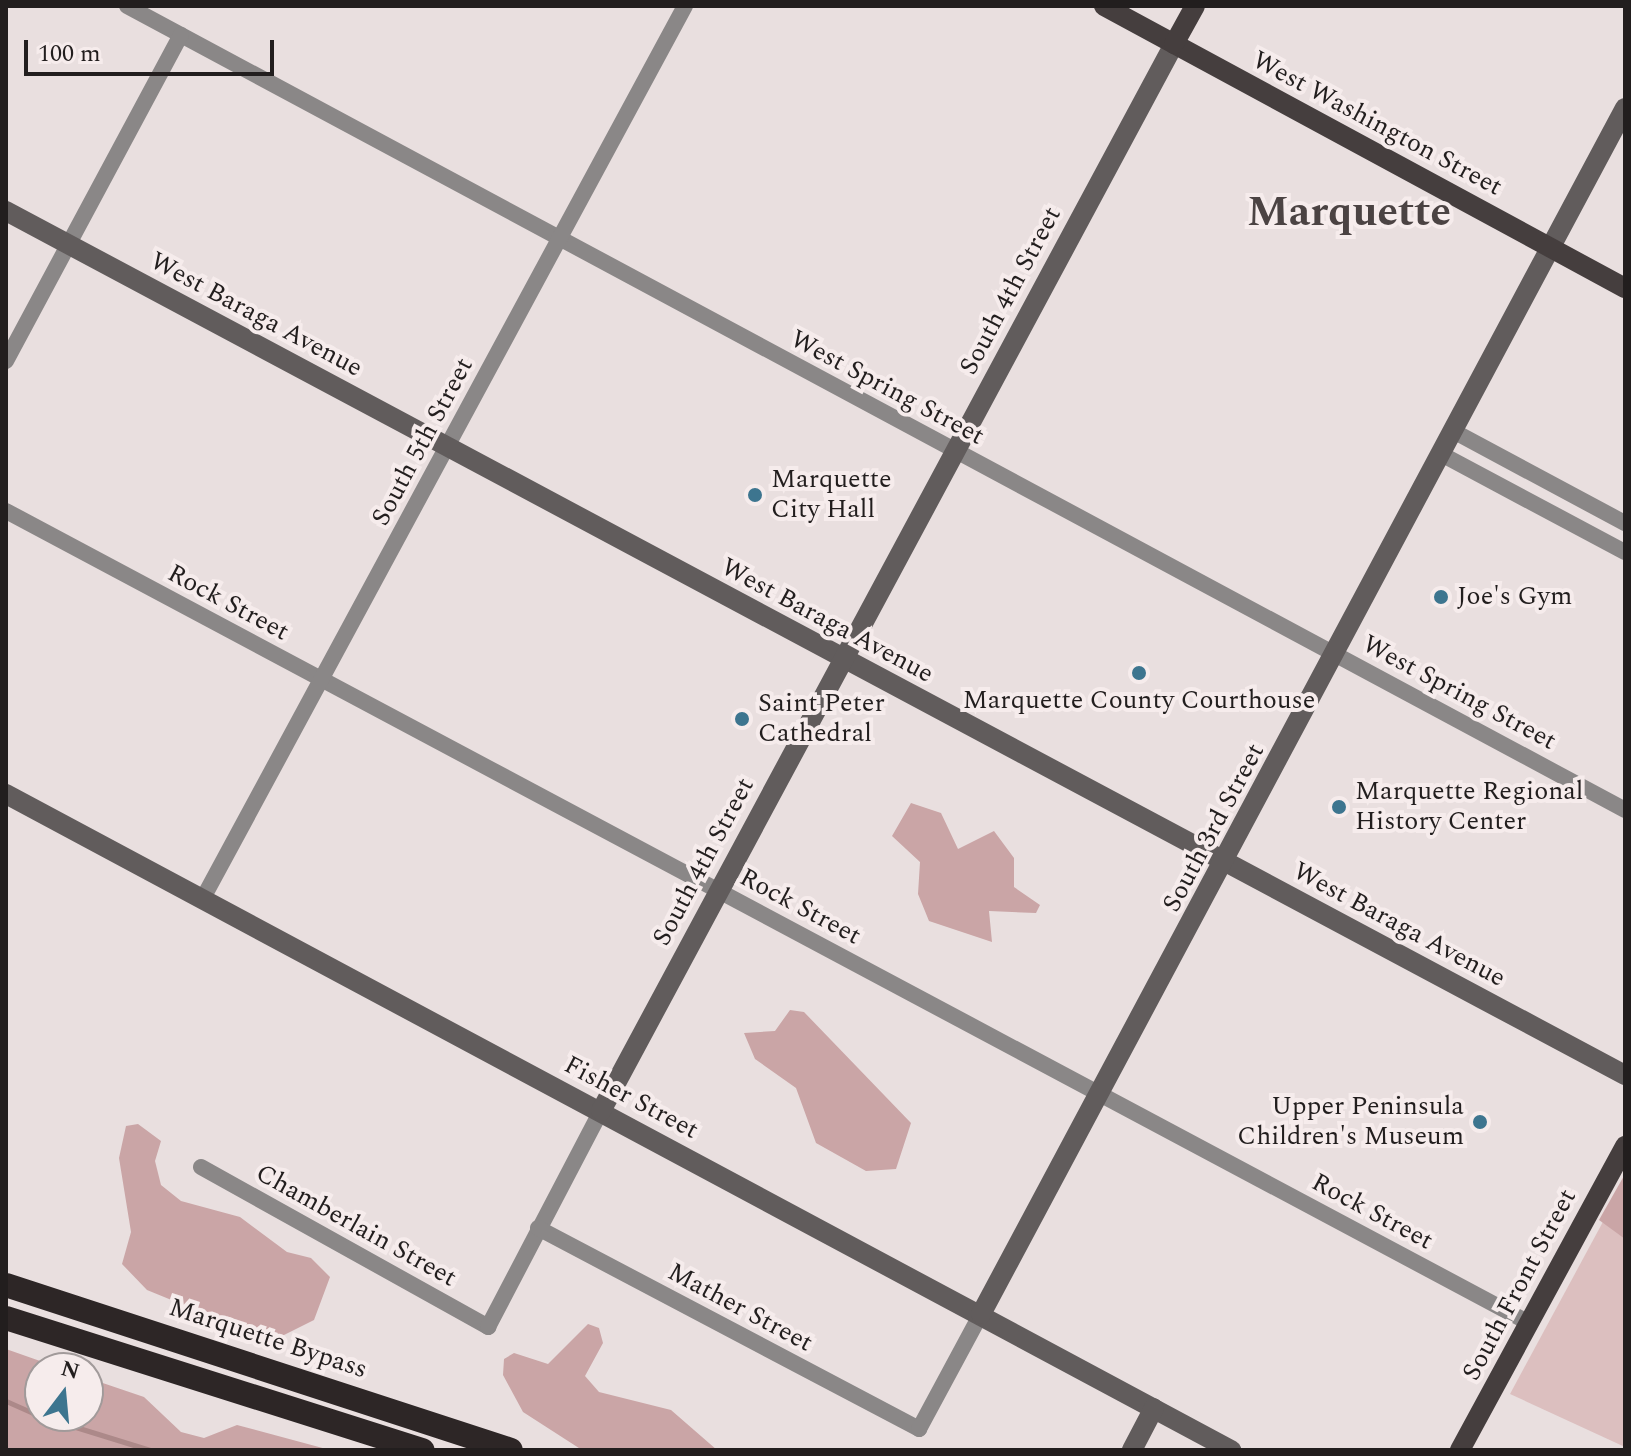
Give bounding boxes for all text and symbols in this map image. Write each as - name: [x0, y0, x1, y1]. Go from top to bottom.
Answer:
- scale bar: [28, 24, 278, 74]
- text: 100 m: [38, 36, 101, 72]
- street label: West Washington Street: [1247, 45, 1507, 203]
- district label: Marquette: [1247, 188, 1451, 238]
- street label: South 4th Street: [954, 202, 1068, 380]
- street label: West Baraga Avenue: [144, 246, 368, 384]
- street label: West Spring Street: [785, 324, 989, 452]
- street label: South 5th Street: [366, 353, 480, 531]
- place label: Marquette City Hall: [771, 464, 892, 526]
- marker: Marquette City Hall: [746, 486, 764, 504]
- street label: West Baraga Avenue: [715, 552, 939, 690]
- street label: Rock Street: [162, 558, 294, 648]
- place label: Joe's Gym: [1457, 581, 1572, 613]
- marker: Joe's Gym: [1432, 588, 1450, 606]
- street label: West Spring Street: [1357, 629, 1561, 757]
- marker: Marquette County Courthouse: [1130, 664, 1148, 682]
- place label: Marquette County Courthouse: [963, 685, 1315, 717]
- place label: Saint Peter Cathedral: [758, 688, 885, 750]
- marker: Saint Peter Cathedral: [733, 710, 751, 728]
- street label: South 3rd Street: [1156, 738, 1272, 918]
- street label: South 4th Street: [647, 773, 761, 951]
- place label: Marquette Regional History Center: [1355, 776, 1584, 838]
- marker: Marquette Regional History Center: [1330, 798, 1348, 816]
- street label: West Baraga Avenue: [1287, 856, 1511, 994]
- street label: Rock Street: [734, 862, 866, 952]
- street label: Fisher Street: [558, 1050, 704, 1146]
- place label: Upper Peninsula Children's Museum: [1237, 1091, 1464, 1152]
- marker: Upper Peninsula Children's Museum: [1471, 1113, 1489, 1131]
- street label: Chamberlain Street: [250, 1158, 462, 1294]
- street label: Rock Street: [1306, 1167, 1438, 1257]
- street label: South Front Street: [1456, 1184, 1584, 1386]
- street label: Mather Street: [662, 1257, 818, 1359]
- street label: Marquette Bypass: [165, 1292, 371, 1386]
- north arrow: [24, 1352, 104, 1432]
- text: N: [57, 1352, 83, 1389]

